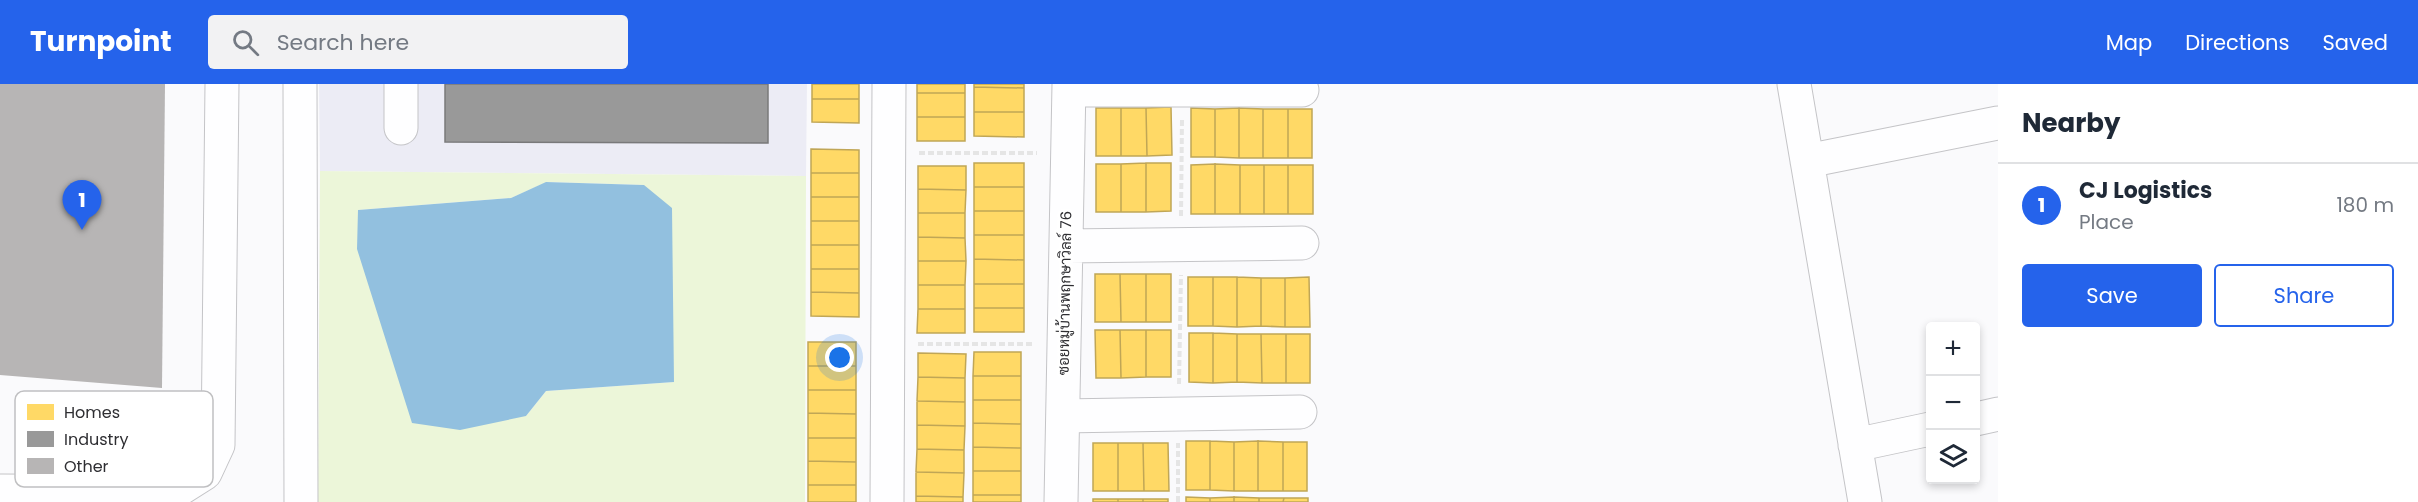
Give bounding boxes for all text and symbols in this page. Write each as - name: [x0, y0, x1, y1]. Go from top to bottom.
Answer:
- search box: [208, 15, 628, 69]
- text: Turnpoint: [30, 22, 172, 61]
- icon: search: [229, 26, 262, 59]
- text: Search here: [277, 27, 409, 58]
- text: Map: [2106, 28, 2152, 57]
- text: Directions: [2185, 28, 2289, 57]
- text: Saved: [2322, 28, 2388, 57]
- text: Nearby: [2022, 105, 2120, 141]
- text: CJ Logistics: [2079, 175, 2212, 206]
- pin: 1: [62, 180, 101, 230]
- text: 1: [2038, 191, 2045, 219]
- text: 180 m: [2336, 191, 2394, 219]
- text: Place: [2079, 208, 2134, 236]
- street label: ซอยหมู่บ้านพฤกษาวิลล์ 76: [1053, 211, 1076, 375]
- button: Save: [2022, 264, 2202, 327]
- button: Share: [2214, 264, 2394, 327]
- map controls: [1926, 322, 1980, 484]
- button: +: [1926, 322, 1980, 376]
- your location: [825, 343, 854, 372]
- button: −: [1926, 376, 1980, 430]
- legend: [15, 391, 213, 487]
- text: Homes: [64, 401, 120, 424]
- text: Industry: [64, 428, 128, 451]
- button: layers: [1926, 430, 1980, 484]
- text: Other: [64, 455, 109, 478]

